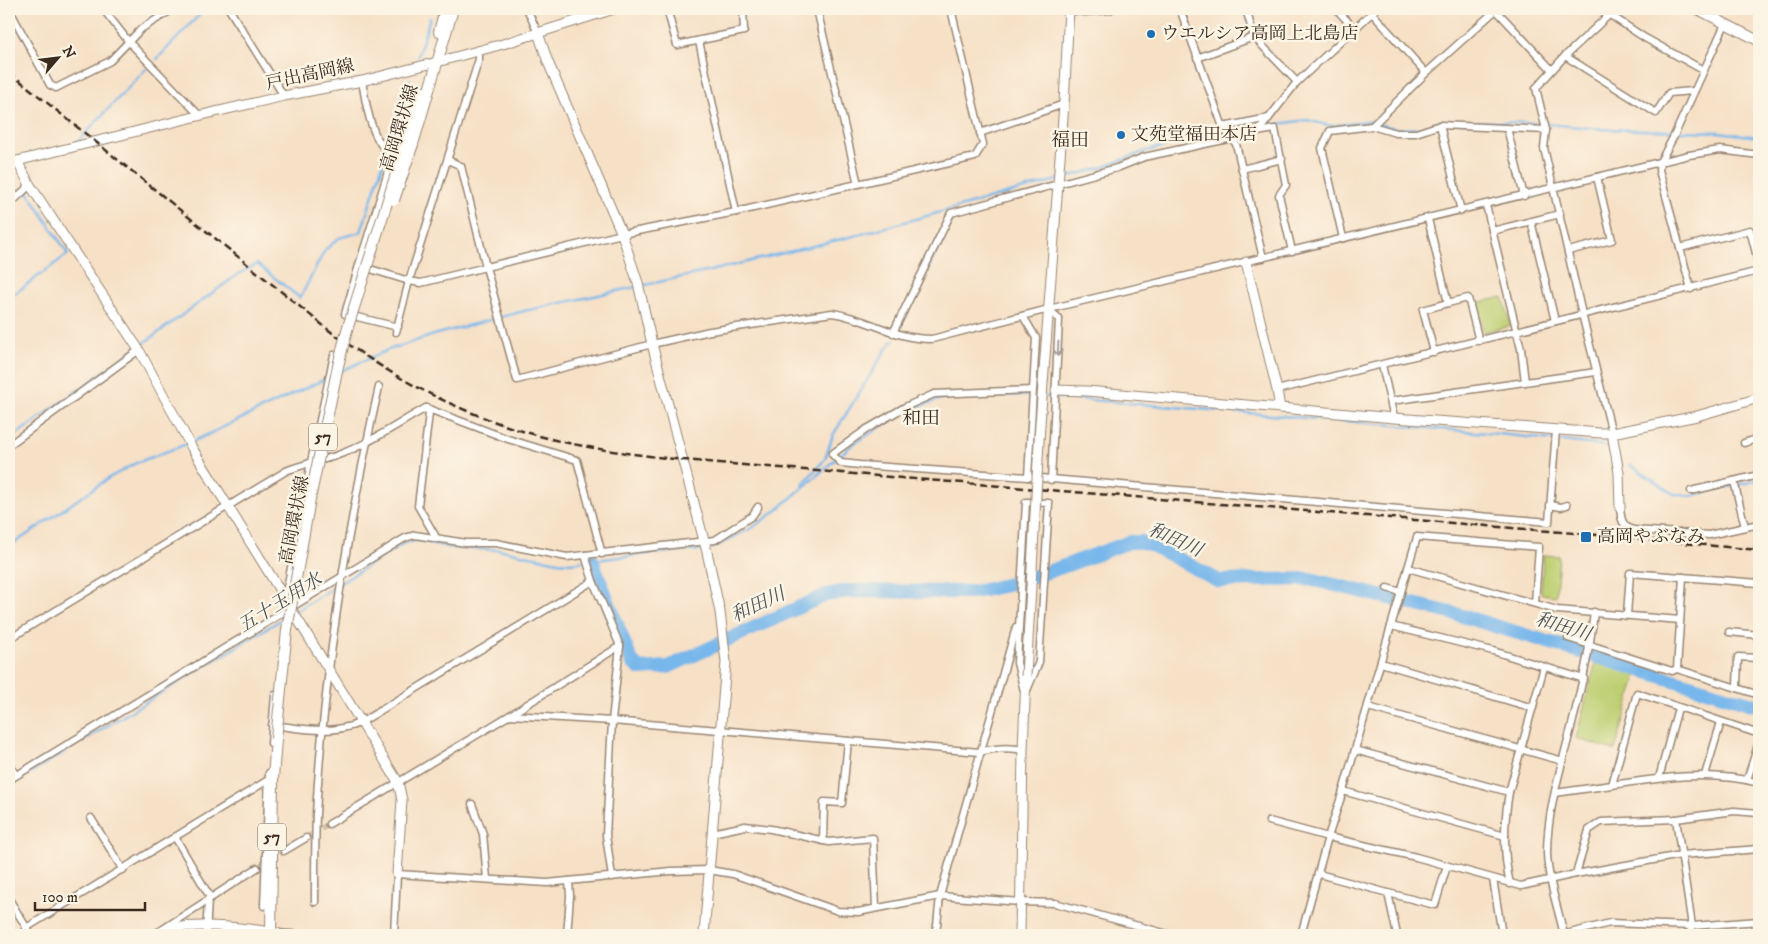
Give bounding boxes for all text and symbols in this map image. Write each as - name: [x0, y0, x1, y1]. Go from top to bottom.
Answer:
- place label: ウエルシア高岡上北島店: [1161, 23, 1359, 45]
- marker: ウエルシア高岡上北島店: [1145, 28, 1157, 40]
- north arrow: [32, 32, 82, 82]
- text: N: [58, 43, 79, 62]
- street label: 戸出高岡線: [264, 55, 356, 95]
- street label: 高岡環状線: [376, 82, 424, 174]
- place label: 文苑堂福田本店: [1131, 124, 1257, 146]
- district label: 福田: [1051, 129, 1089, 152]
- marker: 文苑堂福田本店: [1115, 129, 1127, 141]
- one-way arrow: [1053, 340, 1062, 356]
- district label: 和田: [902, 407, 940, 430]
- road number: 57: [309, 424, 337, 451]
- street label: 高岡環状線: [276, 474, 314, 566]
- water label: 和田川: [1144, 518, 1208, 563]
- place label: 高岡やぶなみ: [1597, 526, 1705, 548]
- marker: 高岡やぶなみ: [1579, 530, 1593, 544]
- water label: 五十玉用水: [234, 567, 328, 638]
- water label: 和田川: [727, 582, 790, 627]
- water label: 和田川: [1532, 608, 1596, 647]
- road number: 57: [258, 824, 286, 850]
- scale bar: [35, 879, 145, 911]
- text: 100 m: [42, 888, 78, 907]

